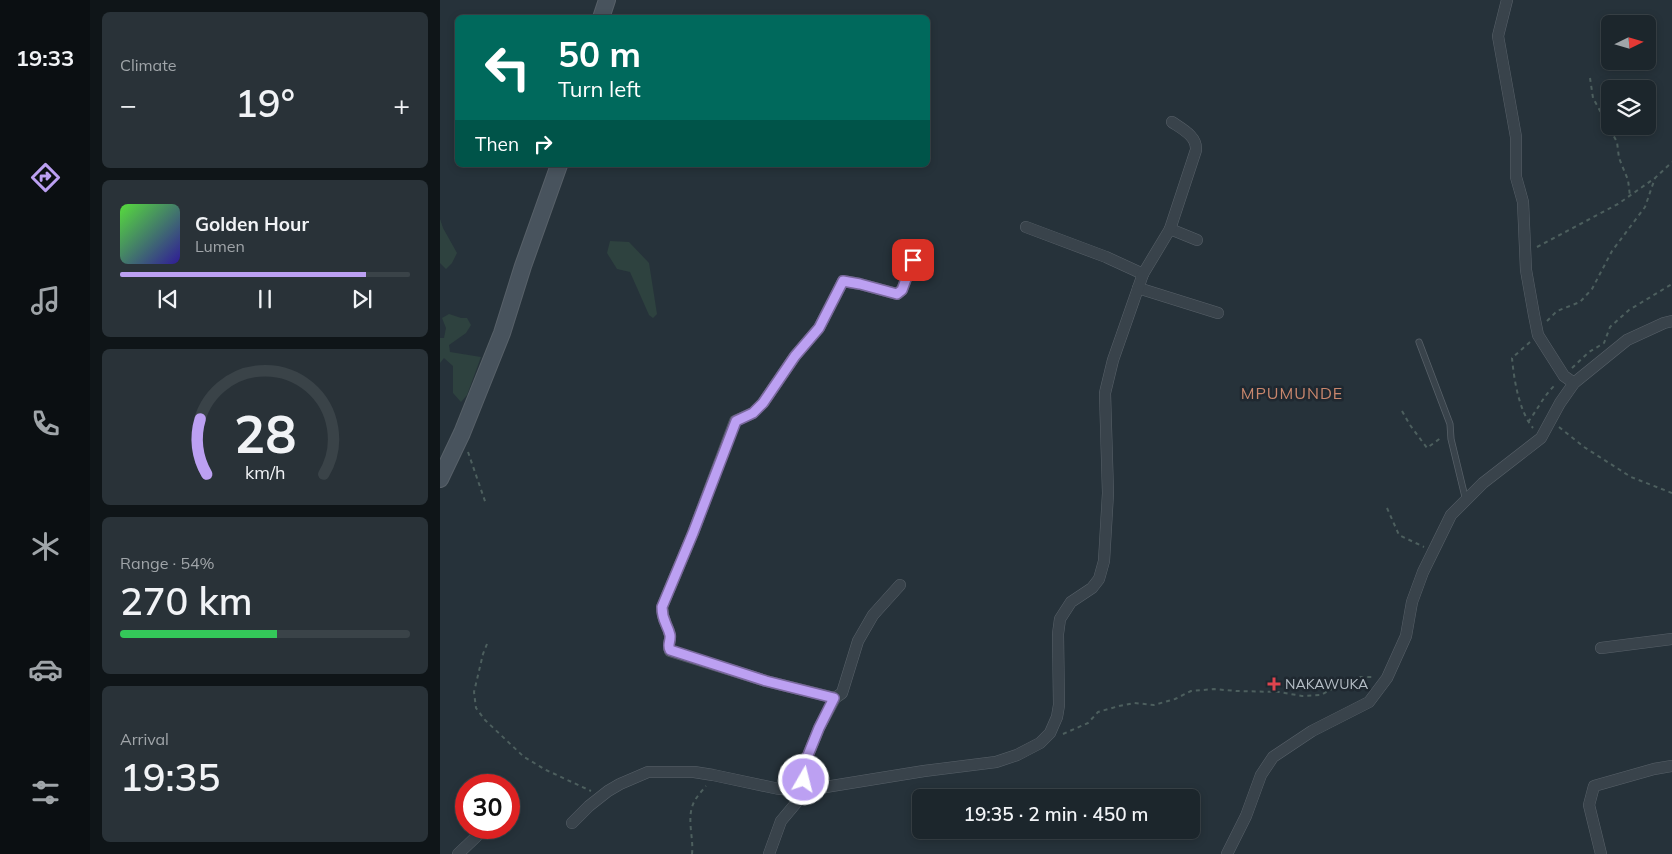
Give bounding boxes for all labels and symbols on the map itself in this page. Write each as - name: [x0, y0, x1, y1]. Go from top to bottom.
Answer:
- north arrow: [1601, 15, 1656, 70]
- pin: [892, 239, 934, 281]
- district label: MPUMUNDE: [1241, 383, 1343, 403]
- place label: NAKAWUKA: [1285, 675, 1369, 693]
- marker: NAKAWUKA: [1267, 677, 1281, 691]
- position arrow: [777, 753, 829, 805]
- speed limit sign: 30: [455, 774, 520, 839]

